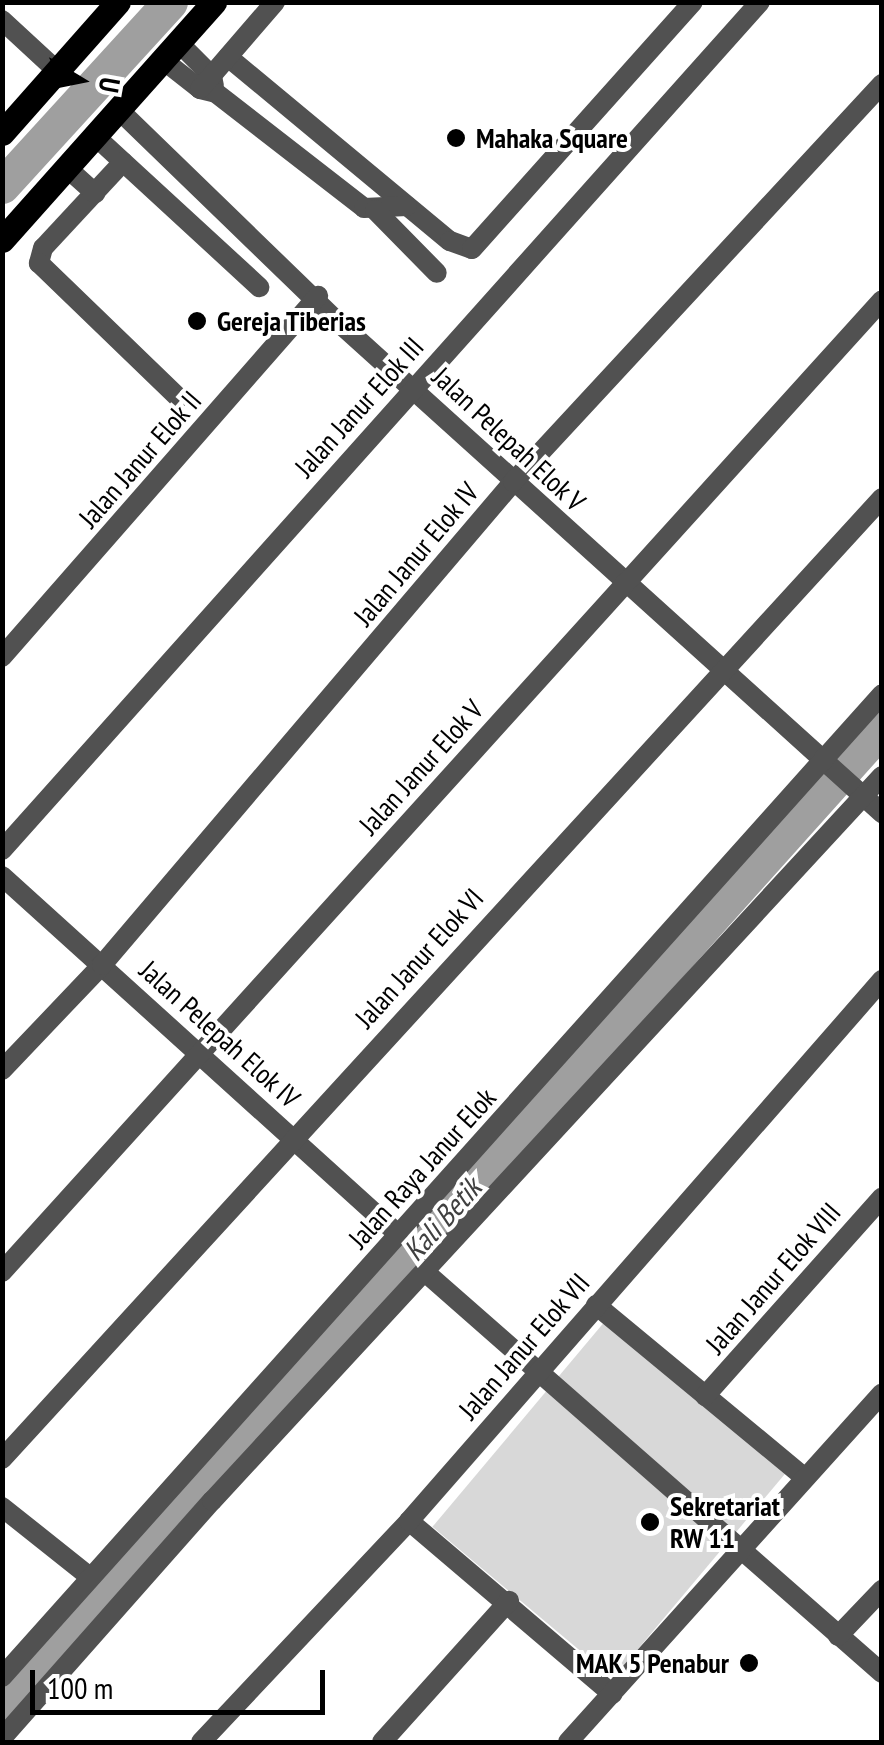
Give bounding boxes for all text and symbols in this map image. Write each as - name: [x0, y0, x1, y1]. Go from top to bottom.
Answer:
- north arrow: [30, 30, 130, 130]
- text: U: [91, 75, 130, 96]
- place label: Mahaka Square: [476, 121, 628, 155]
- marker: Mahaka Square: [445, 127, 467, 149]
- place label: Gereja Tiberias: [217, 304, 367, 338]
- marker: Gereja Tiberias: [186, 310, 208, 332]
- street label: Jalan Janur Elok III: [287, 330, 431, 484]
- street label: Jalan Pelepah Elok V: [425, 359, 593, 519]
- street label: Jalan Janur Elok II: [71, 384, 209, 534]
- street label: Jalan Janur Elok IV: [346, 475, 486, 633]
- street label: Jalan Janur Elok V: [352, 692, 490, 842]
- street label: Jalan Janur Elok VI: [347, 881, 491, 1035]
- street label: Jalan Pelepah Elok IV: [133, 953, 307, 1115]
- street label: Jalan Raya Janur Elok: [341, 1081, 503, 1255]
- water label: Kali Betik: [396, 1170, 488, 1268]
- street label: Jalan Janur Elok VIII: [698, 1195, 848, 1361]
- street label: Jalan Janur Elok VII: [451, 1266, 597, 1426]
- place label: Sekretariat RW 11: [670, 1489, 780, 1555]
- marker: Sekretariat RW 11: [639, 1511, 661, 1533]
- place label: MAK 5 Penabur: [575, 1646, 729, 1680]
- scale bar: [35, 1650, 330, 1712]
- marker: MAK 5 Penabur: [738, 1652, 760, 1674]
- text: 100 m: [47, 1668, 113, 1707]

